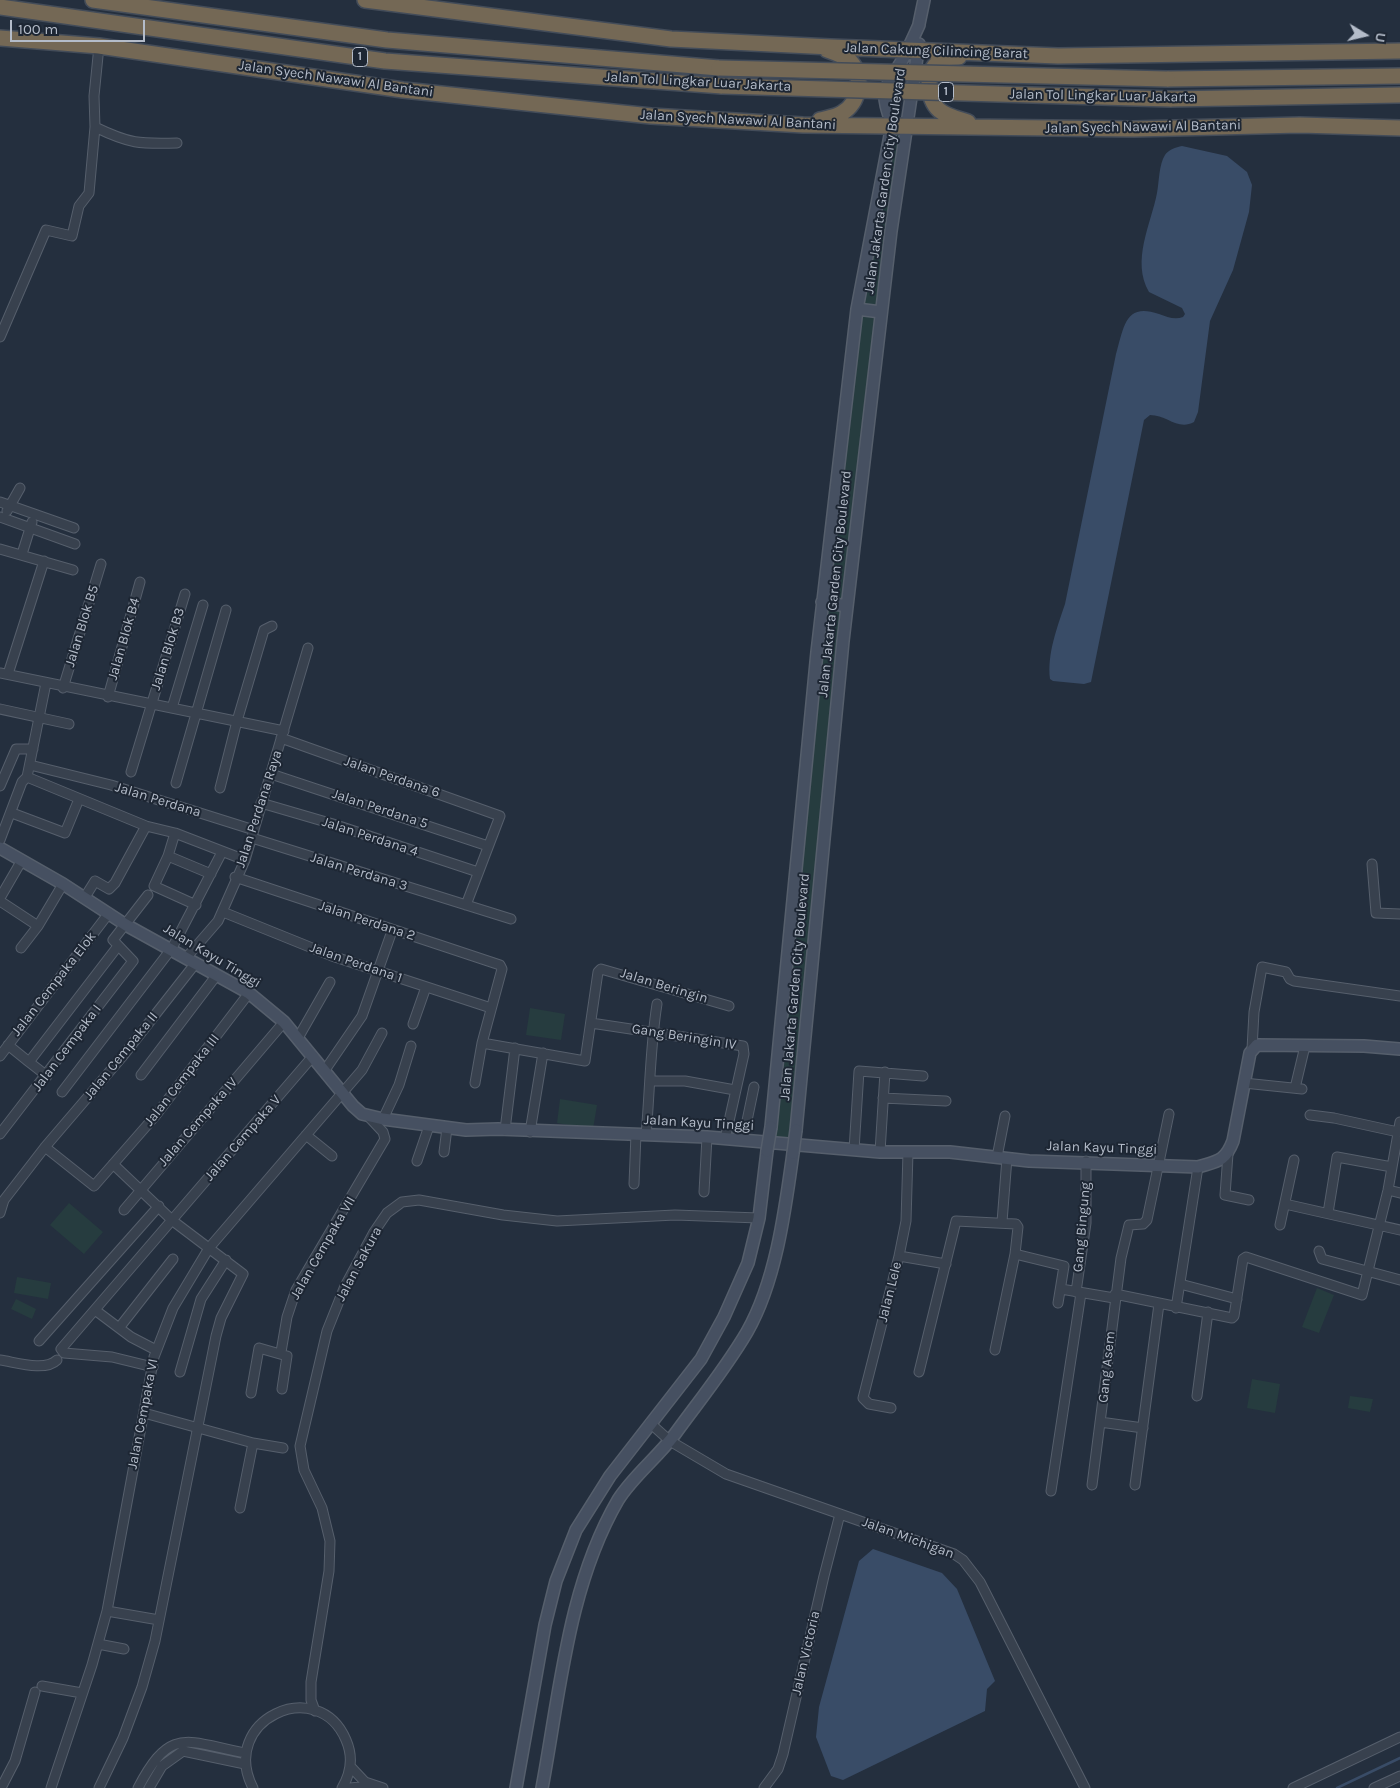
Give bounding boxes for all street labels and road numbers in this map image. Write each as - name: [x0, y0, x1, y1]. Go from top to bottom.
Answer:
- street label: Jalan Cakung Cilincing Barat: [844, 39, 1028, 63]
- road number: 1: [352, 48, 368, 66]
- street label: Jalan Syech Nawawi Al Bantani: [238, 57, 434, 101]
- street label: Jalan Jakarta Garden City Boulevard: [861, 67, 909, 295]
- street label: Jalan Tol Lingkar Luar Jakarta: [604, 69, 792, 95]
- road number: 1: [938, 82, 954, 101]
- street label: Jalan Tol Lingkar Luar Jakarta: [1010, 86, 1196, 106]
- street label: Jalan Syech Nawawi Al Bantani: [639, 106, 837, 134]
- street label: Jalan Syech Nawawi Al Bantani: [1045, 117, 1241, 137]
- street label: Jalan Jakarta Garden City Boulevard: [815, 470, 855, 698]
- street label: Jalan Blok B5: [62, 583, 102, 669]
- street label: Jalan Blok B4: [104, 596, 144, 682]
- street label: Jalan Blok B3: [148, 606, 188, 692]
- street label: Jalan Perdana Raya: [232, 748, 286, 870]
- street label: Jalan Perdana 6: [342, 753, 442, 801]
- street label: Jalan Perdana: [113, 779, 203, 821]
- street label: Jalan Perdana 5: [330, 786, 430, 832]
- street label: Jalan Perdana 4: [320, 814, 420, 860]
- street label: Jalan Perdana 3: [308, 849, 410, 895]
- street label: Jalan Jakarta Garden City Boulevard: [777, 873, 813, 1101]
- street label: Jalan Perdana 2: [317, 898, 417, 944]
- street label: Jalan Kayu Tinggi: [160, 920, 264, 992]
- street label: Jalan Cempaka Elok: [8, 928, 100, 1040]
- street label: Jalan Perdana 1: [307, 939, 405, 987]
- street label: Jalan Beringin: [618, 965, 710, 1007]
- street label: Jalan Cempaka I: [29, 1001, 105, 1095]
- street label: Jalan Cempaka II: [80, 1009, 162, 1103]
- street label: Gang Beringin IV: [631, 1020, 737, 1054]
- street label: Jalan Cempaka III: [141, 1031, 223, 1129]
- street label: Jalan Cempaka IV: [155, 1074, 241, 1170]
- street label: Jalan Cempaka V: [201, 1092, 285, 1184]
- street label: Jalan Kayu Tinggi: [643, 1112, 755, 1134]
- street label: Jalan Kayu Tinggi: [1046, 1138, 1158, 1158]
- street label: Gang Bingung: [1070, 1181, 1094, 1273]
- street label: Jalan Cempaka VII: [287, 1194, 359, 1302]
- street label: Jalan Sakura: [332, 1224, 386, 1304]
- street label: Jalan Lele: [874, 1260, 906, 1324]
- street label: Gang Asem: [1095, 1330, 1119, 1404]
- street label: Jalan Cempaka VI: [124, 1357, 162, 1471]
- street label: Jalan Michigan: [860, 1514, 956, 1562]
- street label: Jalan Victoria: [788, 1609, 824, 1697]

